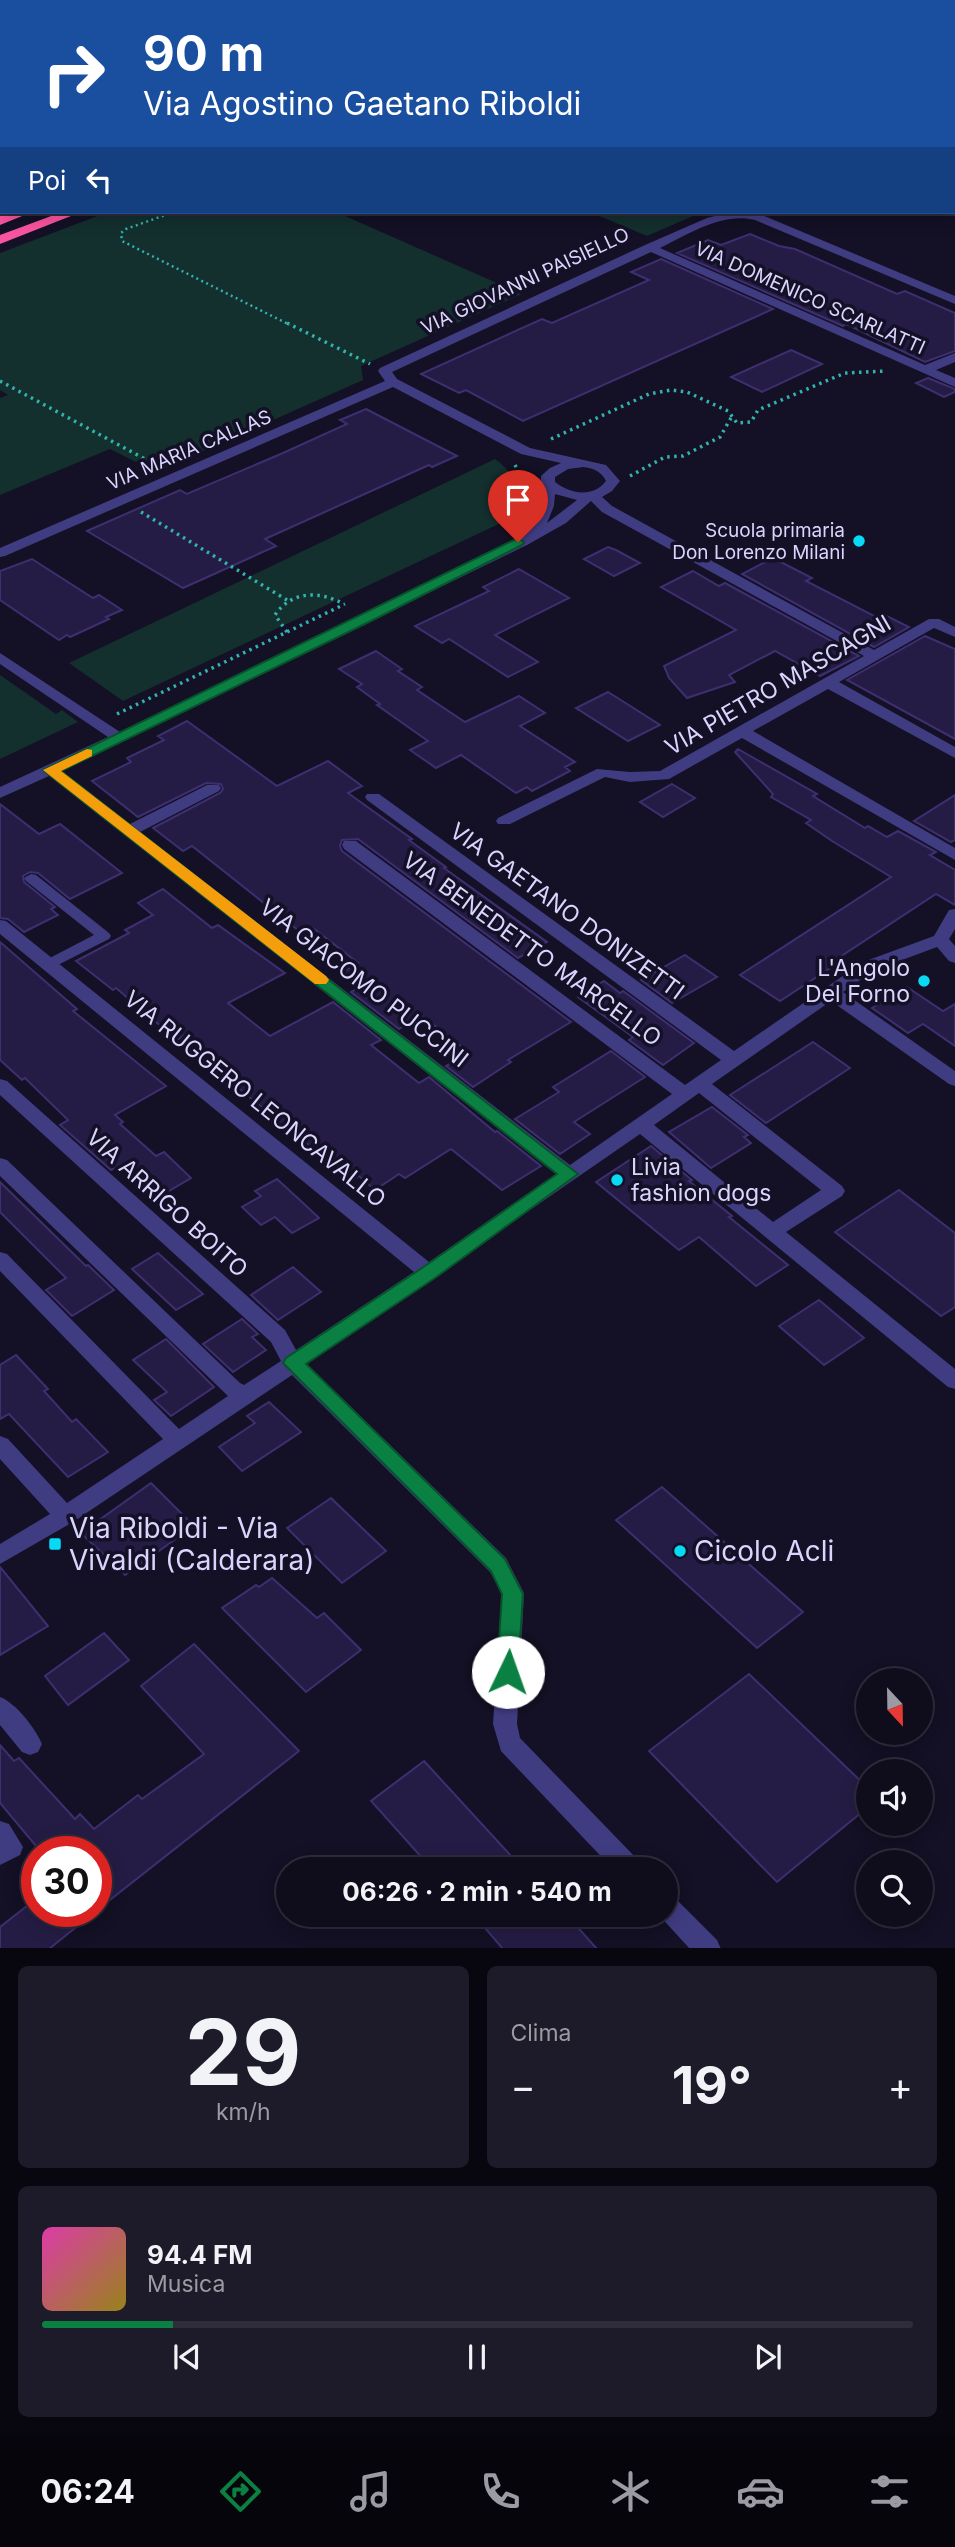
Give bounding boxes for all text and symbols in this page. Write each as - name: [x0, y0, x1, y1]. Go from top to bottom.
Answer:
- text: 90 m: [143, 24, 264, 83]
- icon: right: [28, 28, 119, 119]
- text: Via Agostino Gaetano Riboldi: [143, 84, 581, 123]
- icon: left: [80, 161, 118, 199]
- text: Poi: [28, 165, 66, 196]
- street label: VIA GIOVANNI PAISIELLO: [417, 223, 633, 339]
- street label: VIA DOMENICO SCARLATTI: [691, 237, 929, 359]
- street label: VIA MARIA CALLAS: [103, 405, 275, 495]
- pin: [488, 470, 548, 542]
- icon: arrive: [499, 481, 537, 519]
- place label: Scuola primaria Don Lorenzo Milani: [672, 519, 845, 564]
- marker: Scuola primaria Don Lorenzo Milani: [851, 533, 867, 549]
- street label: VIA PIETRO MASCAGNI: [660, 609, 896, 761]
- street label: VIA GAETANO DONIZETTI: [444, 817, 690, 1005]
- street label: VIA BENEDETTO MARCELLO: [397, 846, 667, 1052]
- street label: VIA GIACOMO PUCCINI: [254, 893, 474, 1073]
- place label: L'Angolo Del Forno: [805, 954, 910, 1008]
- marker: L'Angolo Del Forno: [916, 973, 932, 989]
- street label: VIA RUGGERO LEONCAVALLO: [118, 985, 392, 1213]
- street label: VIA ARRIGO BOITO: [80, 1123, 254, 1283]
- place label: Livia fashion dogs: [631, 1153, 771, 1207]
- marker: Livia fashion dogs: [609, 1172, 625, 1188]
- place label: Via Riboldi - Via Vivaldi (Calderara): [69, 1511, 314, 1577]
- place label: Cicolo Acli: [694, 1534, 834, 1568]
- marker: Via Riboldi - Via Vivaldi (Calderara): [47, 1536, 63, 1552]
- marker: Cicolo Acli: [672, 1543, 688, 1559]
- position arrow: [471, 1635, 545, 1709]
- north arrow: [856, 1668, 933, 1745]
- map controls: [856, 1668, 933, 1927]
- button: sound: [856, 1759, 933, 1836]
- speed limit sign: 30: [21, 1836, 112, 1927]
- button: search: [856, 1850, 933, 1927]
- text: 06:26 · 2 min · 540 m: [342, 1876, 612, 1907]
- text: 29: [185, 1997, 301, 2107]
- text: Clima: [511, 2019, 572, 2047]
- text: 19°: [672, 2054, 752, 2117]
- text: −: [511, 2063, 536, 2109]
- text: +: [888, 2063, 913, 2109]
- text: km/h: [216, 2098, 271, 2126]
- text: 94.4 FM: [147, 2239, 253, 2270]
- text: Musica: [147, 2270, 225, 2298]
- icon: previous: [168, 2338, 206, 2376]
- icon: pause: [458, 2338, 496, 2376]
- icon: next: [749, 2338, 787, 2376]
- icon: directions: [216, 2467, 265, 2516]
- icon: music: [346, 2467, 395, 2516]
- icon: phone: [476, 2467, 525, 2516]
- icon: climate: [606, 2467, 655, 2516]
- icon: car: [736, 2467, 785, 2516]
- icon: filters: [865, 2467, 914, 2516]
- text: 06:24: [40, 2472, 135, 2511]

